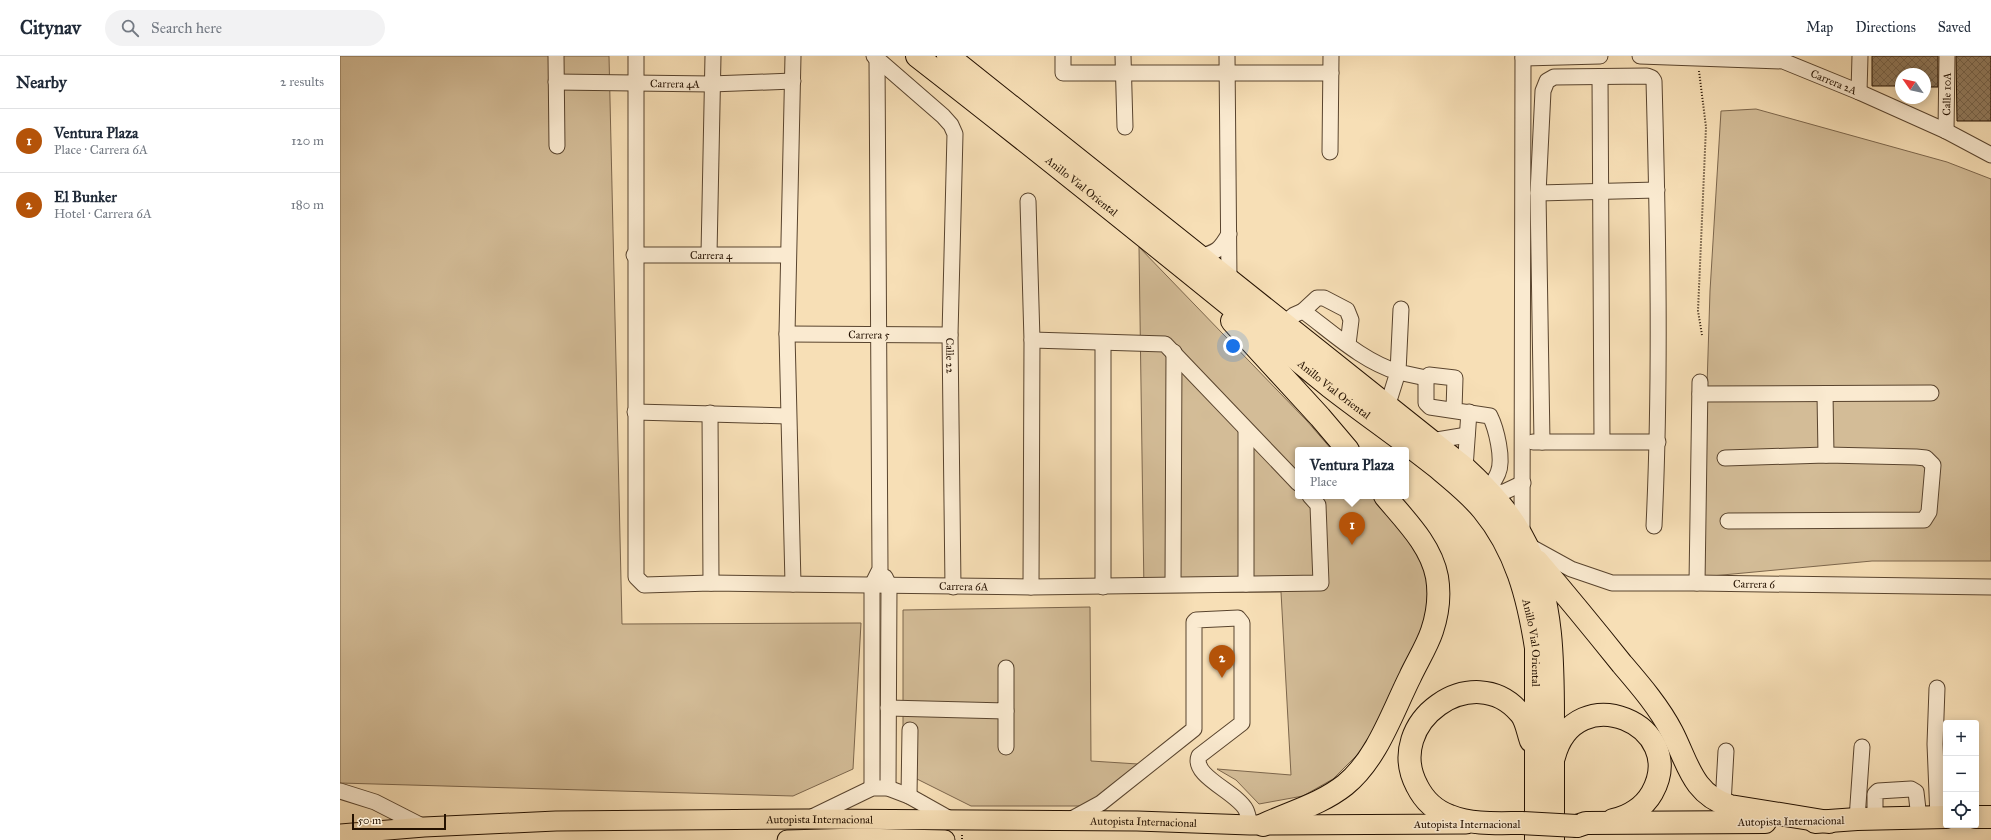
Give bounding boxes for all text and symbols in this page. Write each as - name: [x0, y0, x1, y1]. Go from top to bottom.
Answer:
- search box: [105, 10, 385, 46]
- text: Citynav: [20, 16, 81, 39]
- icon: search: [119, 17, 141, 39]
- text: Search here: [151, 19, 222, 37]
- text: Map: [1806, 19, 1833, 36]
- text: Directions: [1855, 19, 1916, 36]
- text: Saved: [1938, 19, 1971, 36]
- street label: Carrera 2A: [1809, 67, 1859, 98]
- north arrow: [1895, 68, 1931, 104]
- text: Nearby: [16, 72, 67, 93]
- street label: Calle 10A: [1940, 72, 1954, 116]
- text: 2 results: [280, 74, 324, 90]
- street label: Carrera 4A: [650, 77, 700, 91]
- text: Ventura Plaza: [54, 124, 138, 142]
- text: 1: [26, 133, 32, 149]
- text: 120 m: [291, 133, 324, 149]
- text: Place · Carrera 6A: [54, 142, 148, 158]
- street label: Anillo Vial Oriental: [1042, 153, 1120, 219]
- text: El Bunker: [54, 188, 117, 206]
- text: 2: [26, 197, 32, 213]
- text: 180 m: [291, 197, 324, 213]
- text: Hotel · Carrera 6A: [54, 206, 152, 222]
- street label: Carrera 4: [690, 249, 733, 262]
- street label: Carrera 5: [848, 328, 890, 342]
- your location: [1223, 336, 1243, 356]
- street label: Calle 22: [943, 338, 956, 374]
- street label: Anillo Vial Oriental: [1294, 357, 1373, 422]
- popup: [1295, 447, 1409, 499]
- text: Ventura Plaza: [1310, 456, 1394, 474]
- text: Place: [1310, 474, 1337, 490]
- pin: 1: [1339, 512, 1365, 545]
- street label: Carrera 6: [1733, 577, 1775, 591]
- street label: Carrera 6A: [939, 580, 989, 593]
- street label: Anillo Vial Oriental: [1519, 597, 1542, 687]
- pin: 2: [1209, 645, 1235, 678]
- map controls: [1943, 720, 1979, 828]
- button: +: [1943, 720, 1979, 756]
- button: −: [1943, 756, 1979, 792]
- button: locate: [1943, 792, 1979, 828]
- scale bar: [352, 812, 446, 831]
- street label: Autopista Internacional: [765, 813, 873, 826]
- text: 50 m: [358, 814, 381, 827]
- street label: Autopista Internacional: [1737, 814, 1845, 829]
- street label: Autopista Internacional: [1089, 815, 1197, 830]
- street label: Autopista Internacional: [1413, 818, 1520, 831]

